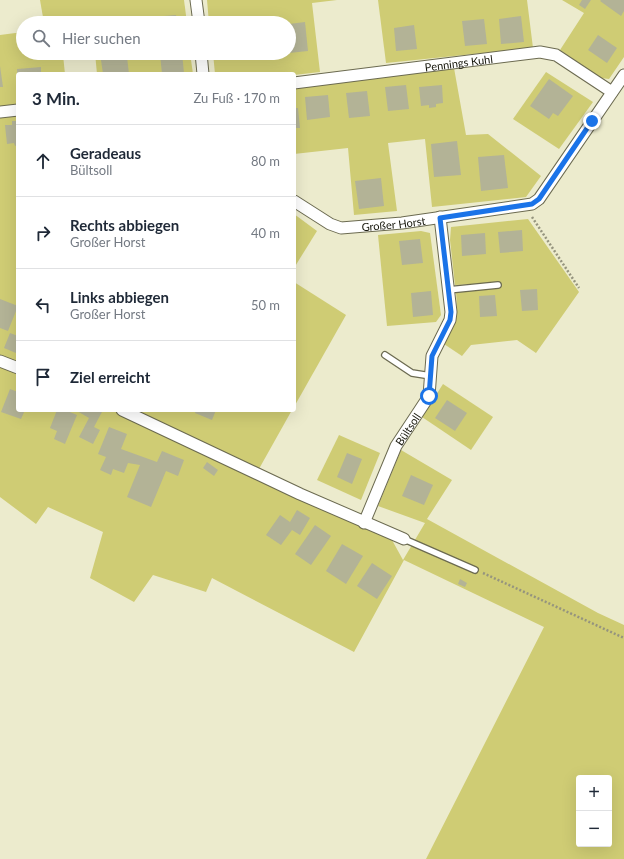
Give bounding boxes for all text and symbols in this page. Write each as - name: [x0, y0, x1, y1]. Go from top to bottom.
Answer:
- search box: [16, 16, 296, 60]
- icon: search: [30, 27, 52, 49]
- text: Hier suchen: [62, 29, 141, 47]
- street label: Pennings Kuhl: [424, 52, 493, 73]
- text: 3 Min.: [32, 88, 80, 109]
- text: Zu Fuß · 170 m: [194, 90, 280, 106]
- route end: [583, 112, 601, 130]
- text: Geradeaus: [70, 144, 141, 162]
- icon: ahead: [32, 150, 54, 172]
- text: 80 m: [251, 153, 280, 169]
- text: Bültsoll: [70, 162, 112, 178]
- street label: Großer Horst: [361, 213, 426, 233]
- text: Rechts abbiegen: [70, 216, 179, 234]
- icon: right: [32, 222, 54, 244]
- text: 40 m: [251, 225, 280, 241]
- text: Großer Horst: [70, 234, 146, 250]
- text: Links abbiegen: [70, 288, 169, 306]
- icon: left: [32, 294, 54, 316]
- text: 50 m: [251, 297, 280, 313]
- text: Großer Horst: [70, 306, 146, 322]
- icon: arrive: [32, 366, 54, 388]
- text: Ziel erreicht: [70, 368, 150, 386]
- route start: [420, 387, 438, 405]
- street label: Bültsoll: [392, 410, 423, 447]
- map controls: [576, 775, 612, 847]
- button: +: [576, 775, 612, 811]
- button: −: [576, 811, 612, 847]

